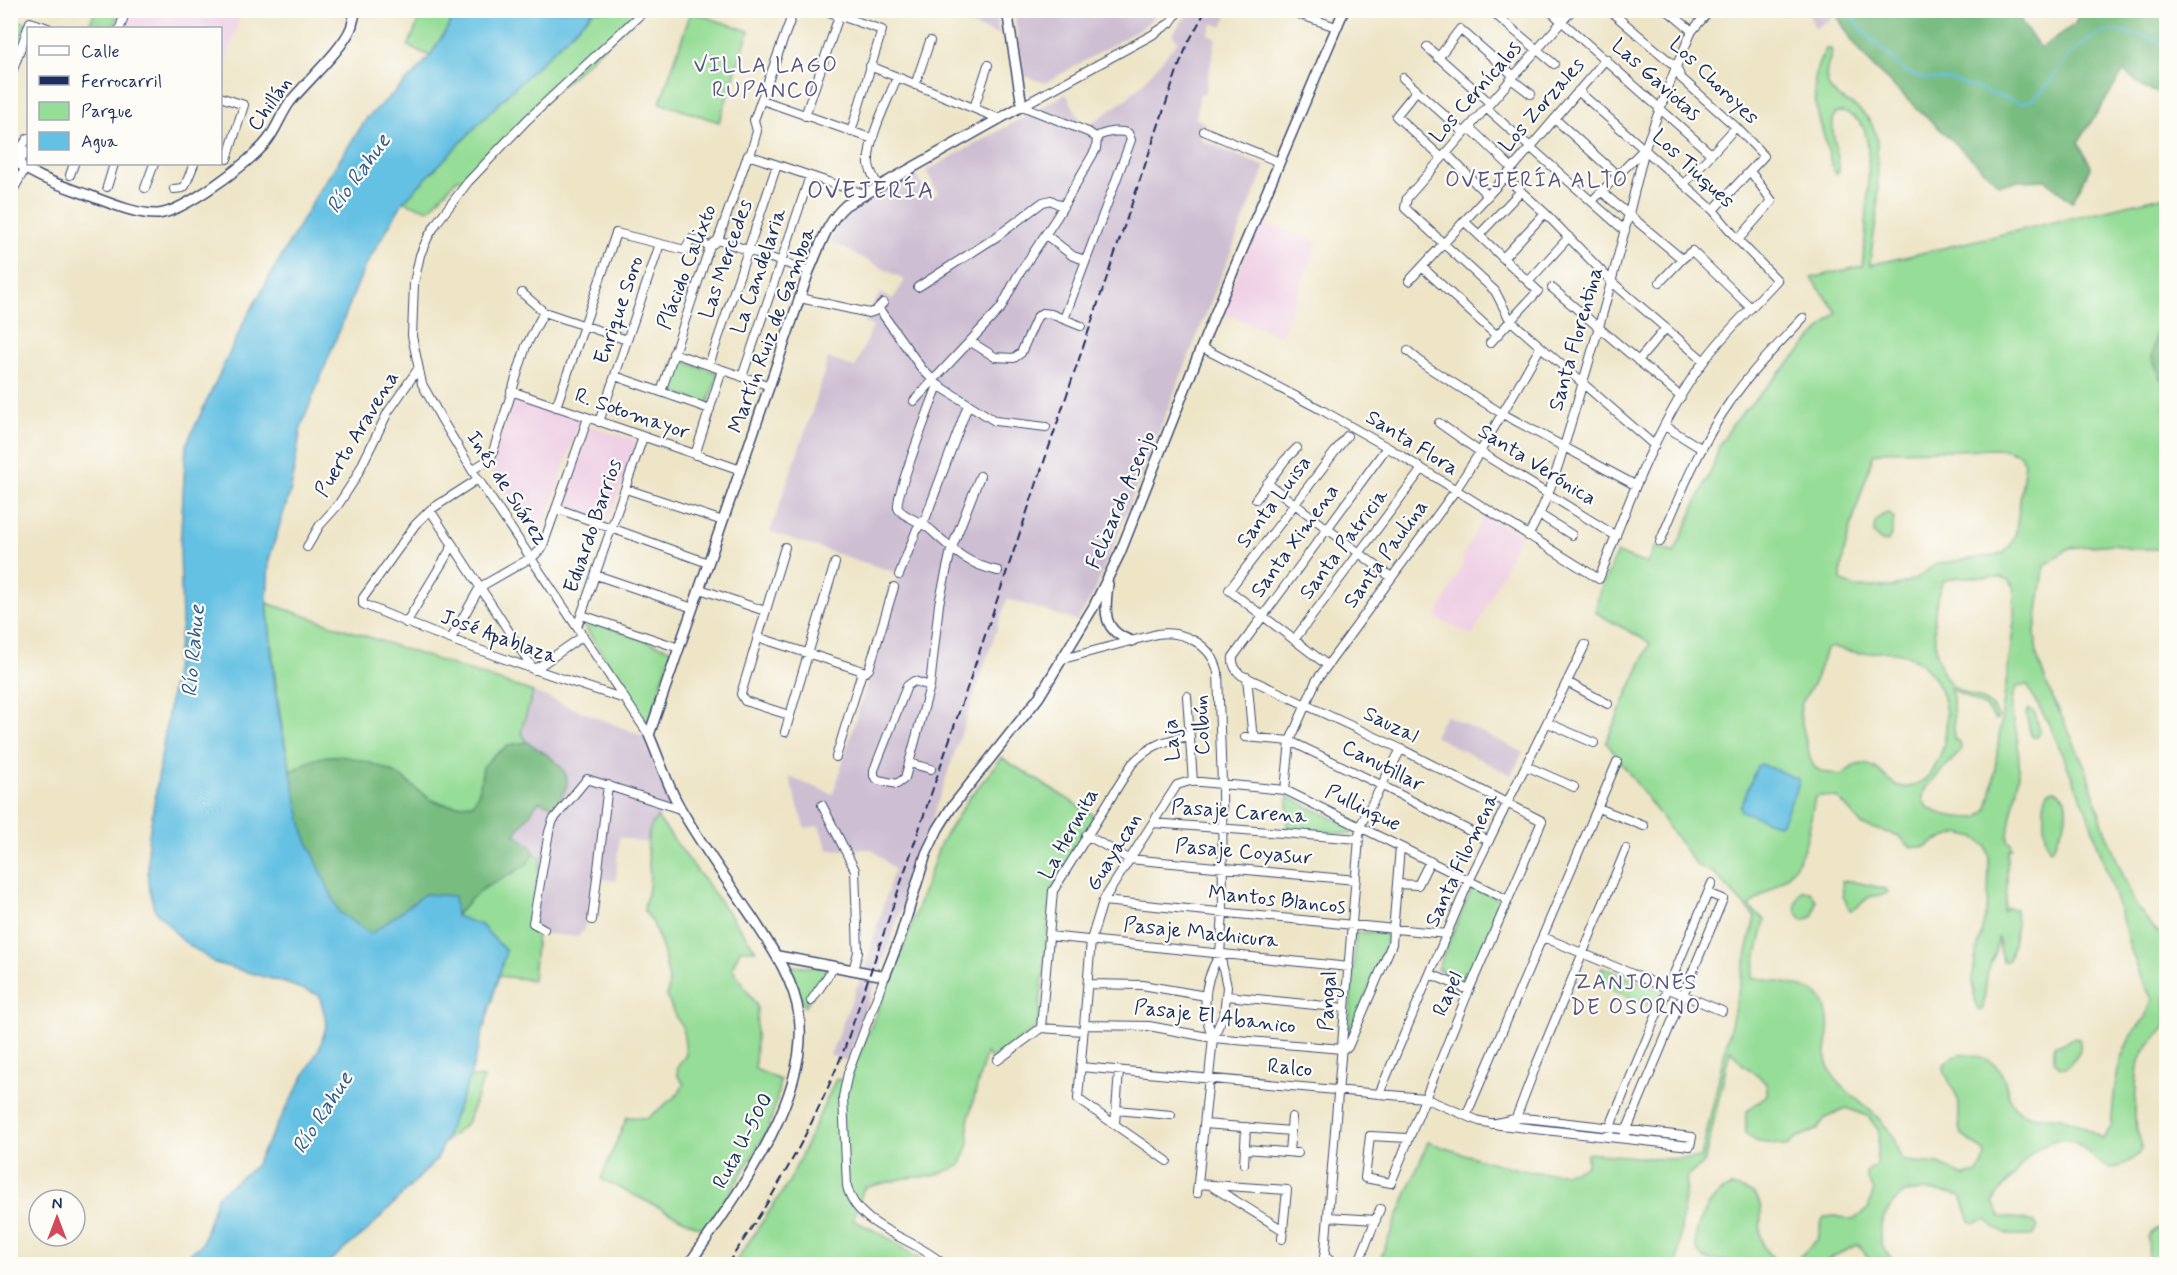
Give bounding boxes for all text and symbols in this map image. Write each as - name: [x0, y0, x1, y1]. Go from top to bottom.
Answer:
- legend: [27, 27, 222, 165]
- street label: Los Choroyes: [1663, 31, 1765, 131]
- street label: Las Gaviotas: [1605, 32, 1707, 128]
- street label: Los Cernícalos: [1424, 35, 1528, 149]
- text: Calle: [81, 40, 120, 64]
- district label: VILLA LAGO RUPANCO: [693, 52, 839, 105]
- street label: Los Zorzales: [1493, 52, 1591, 158]
- text: Ferrocarril: [81, 70, 162, 94]
- street label: Chillán: [241, 71, 299, 137]
- text: Parque: [81, 100, 133, 124]
- street label: Los Tiuques: [1645, 123, 1741, 215]
- water label: Río Rahue: [321, 128, 398, 220]
- text: Agua: [81, 130, 118, 154]
- district label: OVEJERÍA ALTO: [1445, 166, 1629, 195]
- district label: OVEJERÍA: [807, 175, 935, 207]
- street label: Las Mercedes: [693, 196, 759, 322]
- street label: Plácido Calixto: [650, 200, 724, 334]
- street label: La Candelaria: [724, 204, 794, 337]
- street label: Martín Ruiz de Gamboa: [722, 223, 822, 437]
- street label: Enrique Soro: [587, 252, 651, 368]
- street label: Santa Florentina: [1542, 264, 1610, 414]
- street label: Puerto Aravena: [308, 366, 406, 502]
- street label: R. Sotomayor: [571, 381, 693, 447]
- street label: Santa Flora: [1360, 403, 1464, 483]
- street label: Santa Verónica: [1472, 417, 1602, 513]
- street label: Inés de Suárez: [459, 425, 555, 551]
- street label: Felizardo Asenjo: [1079, 427, 1163, 573]
- street label: Santa Luisa: [1230, 450, 1318, 554]
- street label: Eduardo Barrios: [557, 455, 629, 597]
- street label: Santa Ximena: [1244, 479, 1346, 603]
- street label: Santa Patricia: [1293, 482, 1395, 605]
- street label: Santa Paulina: [1337, 494, 1435, 614]
- water label: Río Rahue: [176, 603, 212, 698]
- street label: José Apablaza: [437, 603, 562, 672]
- street label: Colbún: [1187, 694, 1217, 756]
- street label: Sauzal: [1359, 700, 1423, 750]
- street label: Laja: [1157, 718, 1187, 762]
- street label: Canutillar: [1337, 733, 1429, 799]
- street label: Pullinque: [1320, 778, 1406, 838]
- street label: La Hermita: [1032, 783, 1106, 885]
- street label: Santa Filomena: [1419, 788, 1505, 932]
- street label: Pasaje Carena: [1170, 793, 1308, 831]
- street label: Guayacan: [1080, 808, 1148, 896]
- street label: Pasaje Coyasur: [1174, 832, 1314, 872]
- street label: Mantos Blancos: [1207, 879, 1347, 921]
- street label: Pasaje Machicura: [1122, 911, 1280, 955]
- street label: Rapel: [1426, 967, 1470, 1021]
- district label: ZANJONES DE OSORNO: [1570, 969, 1702, 1022]
- street label: Pangal: [1312, 970, 1345, 1032]
- street label: Pasaje El Abanico: [1132, 993, 1298, 1041]
- street label: Ralco: [1266, 1052, 1314, 1084]
- water label: Río Rahue: [286, 1066, 360, 1159]
- street label: Ruta U-500: [706, 1088, 780, 1194]
- north arrow: [27, 1188, 87, 1248]
- text: N: [52, 1194, 62, 1215]

